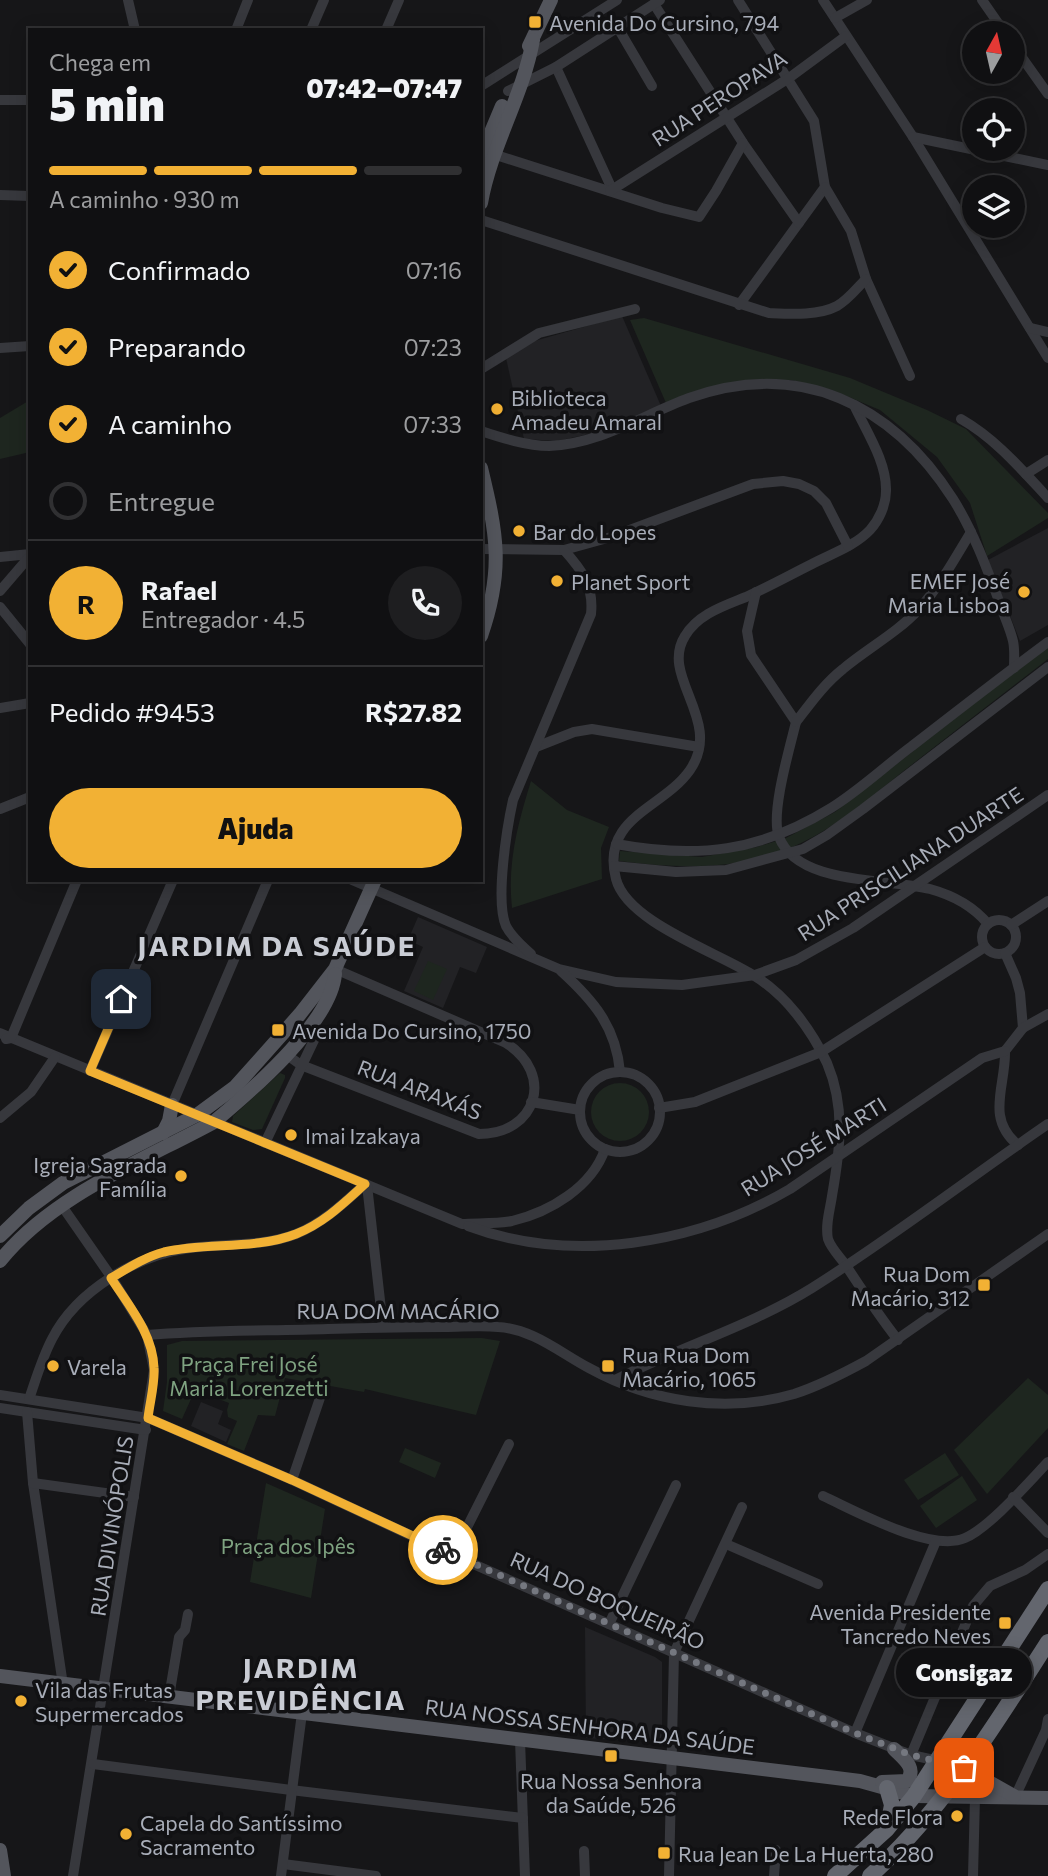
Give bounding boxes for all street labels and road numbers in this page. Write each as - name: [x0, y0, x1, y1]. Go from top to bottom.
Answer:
- street label: RUA PEROPAVA: [647, 45, 791, 151]
- street label: RUA PRISCILIANA DUARTE: [793, 781, 1027, 945]
- street label: RUA ARAXÁS: [354, 1054, 486, 1124]
- street label: RUA JOSÉ MARTI: [736, 1091, 890, 1201]
- street label: RUA DOM MACÁRIO: [296, 1298, 500, 1323]
- street label: RUA DIVINÓPOLIS: [84, 1434, 138, 1618]
- street label: RUA DO BOQUEIRÃO: [507, 1546, 709, 1654]
- street label: RUA NOSSA SENHORA DA SAÚDE: [424, 1693, 756, 1759]

